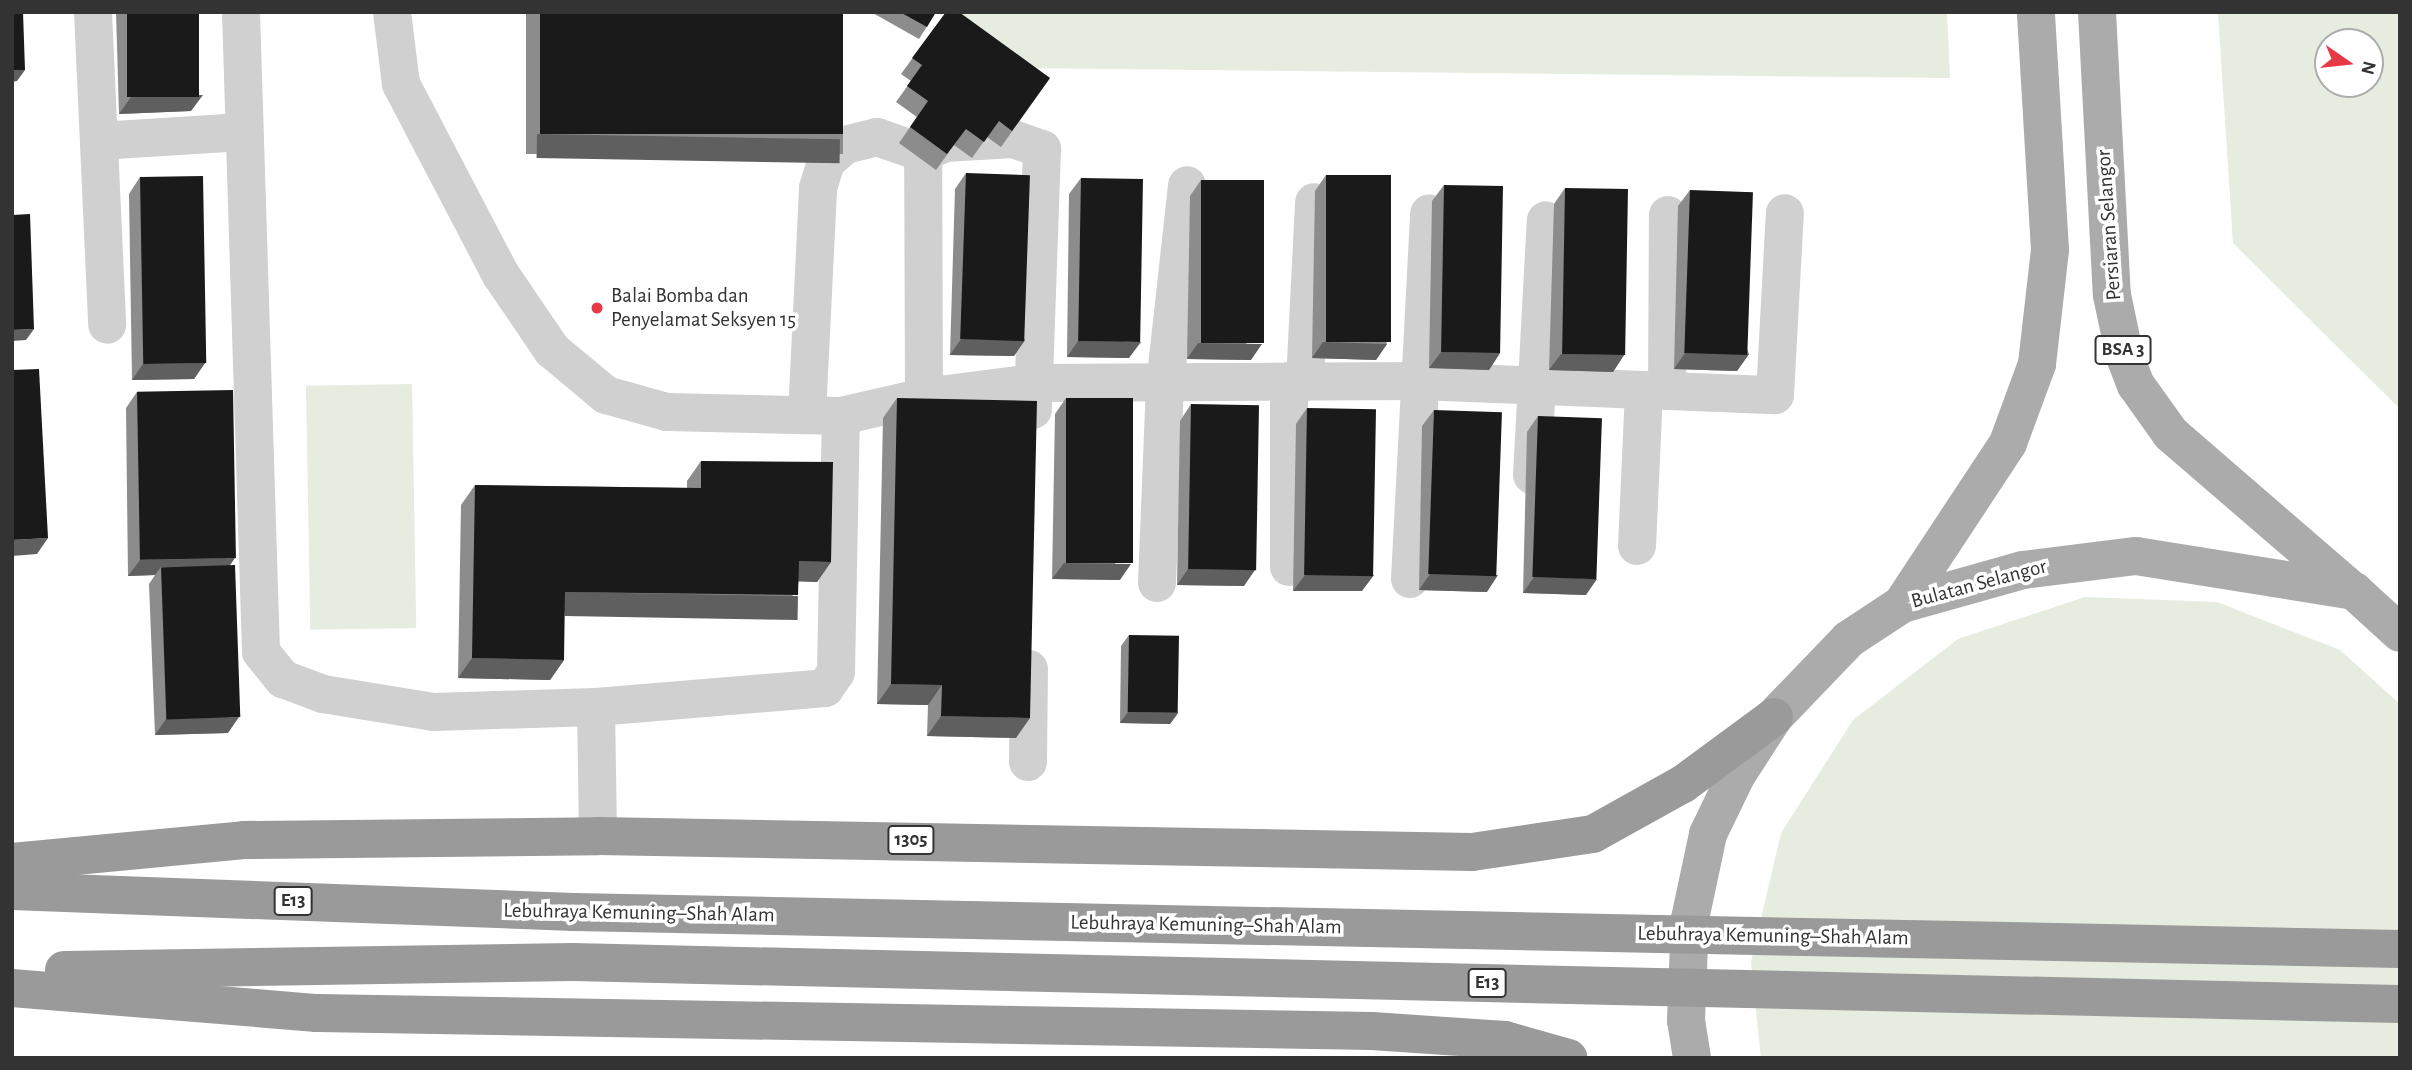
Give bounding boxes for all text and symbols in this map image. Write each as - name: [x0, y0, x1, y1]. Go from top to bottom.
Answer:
- north arrow: [2314, 28, 2384, 98]
- text: N: [2357, 59, 2379, 76]
- street label: Persiaran Selangor: [2091, 149, 2127, 301]
- place label: Balai Bomba dan Penyelamat Seksyen 15: [611, 283, 796, 333]
- marker: Balai Bomba dan Penyelamat Seksyen 15: [589, 300, 605, 316]
- road number: BSA 3: [2093, 334, 2153, 366]
- street label: Bulatan Selangor: [1909, 554, 2049, 614]
- road number: 1305: [886, 824, 936, 856]
- road number: E13: [272, 886, 314, 917]
- street label: Lebuhraya Kemuning–Shah Alam: [503, 898, 775, 928]
- street label: Lebuhraya Kemuning–Shah Alam: [1070, 910, 1342, 940]
- street label: Lebuhraya Kemuning–Shah Alam: [1637, 921, 1909, 951]
- road number: E13: [1466, 967, 1508, 998]

